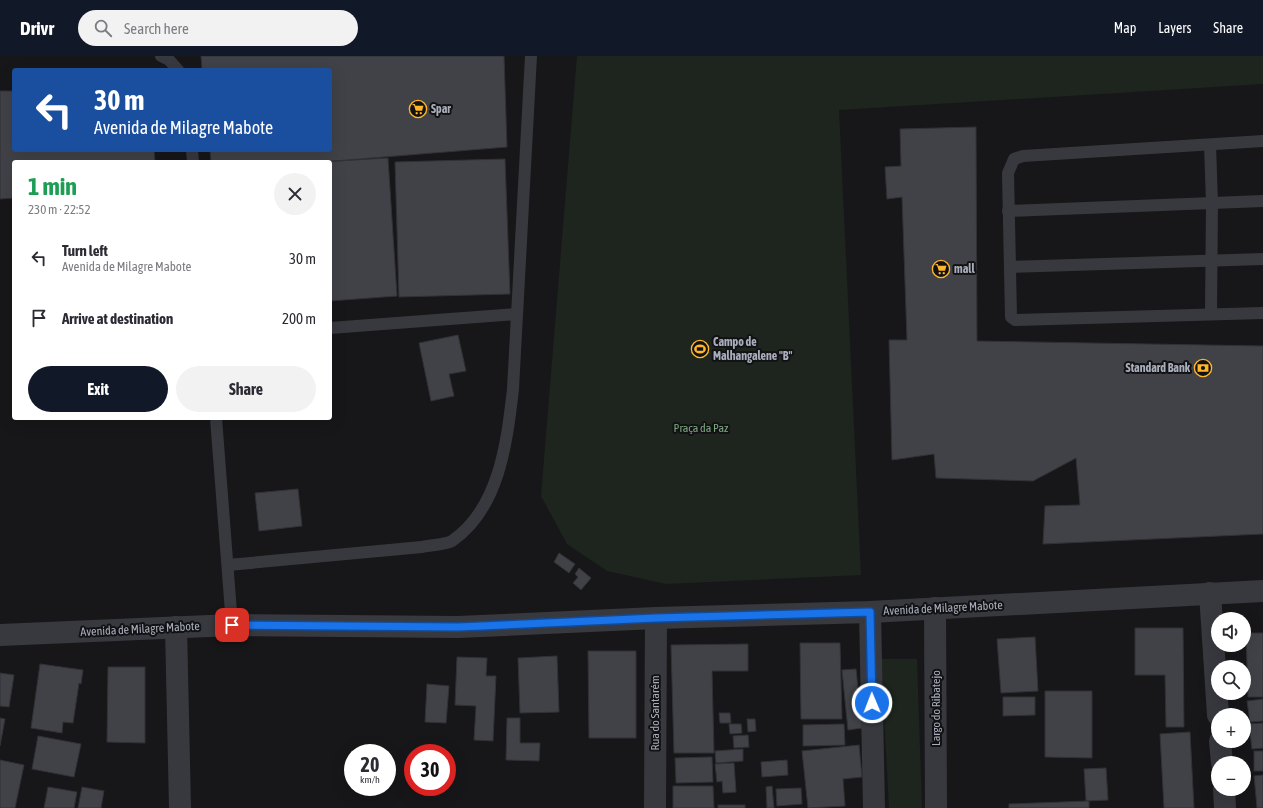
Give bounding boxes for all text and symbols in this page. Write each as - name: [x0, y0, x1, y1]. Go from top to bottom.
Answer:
- search box: [78, 10, 358, 46]
- text: Drivr: [20, 17, 54, 39]
- icon: search: [92, 17, 114, 39]
- text: Search here: [124, 20, 189, 37]
- text: Map: [1114, 20, 1136, 36]
- text: Layers: [1158, 20, 1191, 36]
- text: Share: [1213, 20, 1243, 36]
- icon: left: [28, 84, 80, 136]
- text: 30 m: [94, 84, 144, 116]
- supermarket icon: Spar: [408, 99, 428, 119]
- place label: Spar: [431, 102, 451, 116]
- text: Avenida de Milagre Mabote: [94, 117, 273, 138]
- text: 1 min: [28, 173, 77, 200]
- button: close: [274, 173, 316, 215]
- text: 230 m · 22:52: [28, 202, 91, 217]
- text: Turn left: [62, 242, 108, 259]
- icon: left: [28, 247, 50, 269]
- text: 30 m: [289, 250, 316, 267]
- text: Avenida de Milagre Mabote: [62, 259, 191, 274]
- supermarket icon: mall: [931, 259, 951, 279]
- place label: mall: [954, 262, 975, 276]
- icon: arrive: [28, 307, 50, 329]
- text: Arrive at destination: [62, 310, 173, 327]
- text: 200 m: [282, 310, 316, 327]
- place label: Campo de Malhangalene "B": [713, 335, 793, 363]
- sports icon: Campo de Malhangalene "B": [690, 339, 710, 359]
- bank icon: Standard Bank: [1193, 358, 1213, 378]
- place label: Standard Bank: [1126, 361, 1191, 375]
- button: Exit: [28, 366, 168, 412]
- button: Share: [176, 366, 316, 412]
- park label: Praça da Paz: [674, 421, 729, 435]
- street label: Avenida de Milagre Mabote: [883, 598, 1003, 618]
- pin: [215, 608, 249, 642]
- map controls: [1211, 612, 1251, 796]
- button: sound: [1211, 612, 1251, 652]
- icon: arrive: [221, 614, 243, 636]
- street label: Avenida de Milagre Mabote: [80, 619, 200, 639]
- button: search: [1211, 660, 1251, 700]
- street label: Largo do Ribatejo: [929, 670, 943, 746]
- street label: Rua do Santarém: [648, 675, 662, 751]
- position arrow: [851, 682, 893, 724]
- button: +: [1211, 708, 1251, 748]
- speed limit sign: 30: [404, 744, 456, 796]
- text: 20: [361, 753, 379, 776]
- button: −: [1211, 756, 1251, 796]
- text: km/h: [360, 774, 380, 785]

